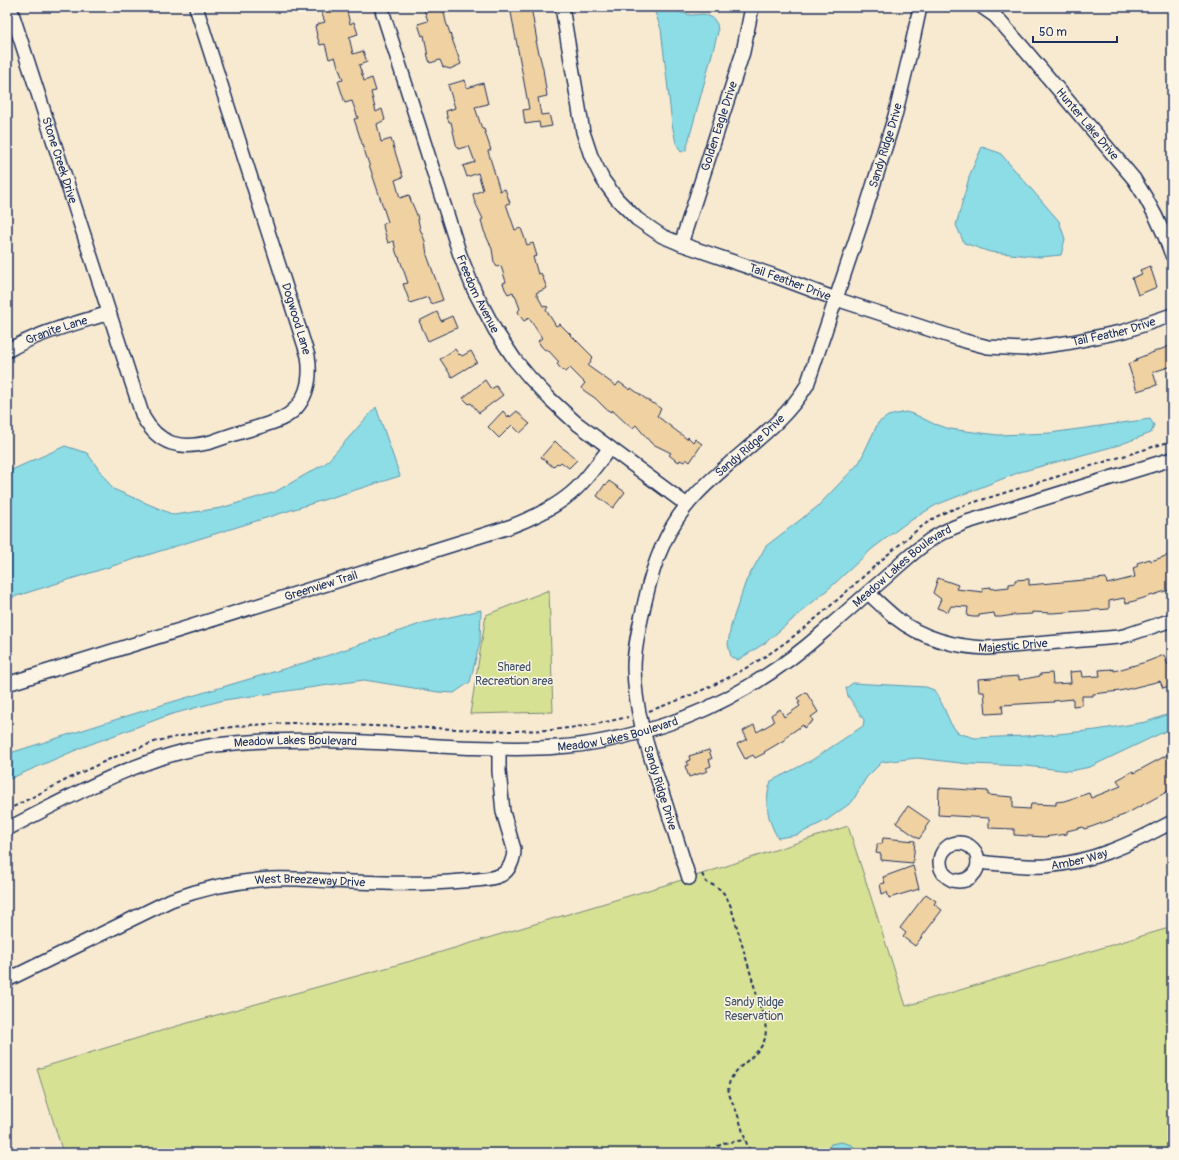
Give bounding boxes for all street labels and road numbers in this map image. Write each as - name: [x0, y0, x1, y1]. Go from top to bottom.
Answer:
- street label: Golden Eagle Drive: [698, 79, 741, 173]
- street label: Hunter Lake Drive: [1053, 85, 1122, 163]
- street label: Sandy Ridge Drive: [866, 102, 905, 190]
- street label: Stone Creek Drive: [39, 115, 81, 205]
- street label: Freedom Avenue: [453, 252, 503, 336]
- street label: Tail Feather Drive: [747, 260, 833, 304]
- street label: Dogwood Lane: [278, 281, 314, 357]
- street label: Granite Lane: [23, 312, 89, 348]
- street label: Tail Feather Drive: [1070, 314, 1158, 349]
- street label: Sandy Ridge Drive: [712, 411, 788, 480]
- street label: Meadow Lakes Boulevard: [849, 522, 954, 610]
- street label: Greenview Trail: [283, 567, 360, 604]
- street label: Majestic Drive: [978, 635, 1048, 656]
- street label: Meadow Lakes Boulevard: [557, 713, 680, 754]
- street label: Meadow Lakes Boulevard: [233, 733, 357, 750]
- street label: Sandy Ridge Drive: [640, 744, 680, 832]
- street label: Amber Way: [1050, 845, 1110, 873]
- street label: West Breezeway Drive: [254, 871, 366, 890]

